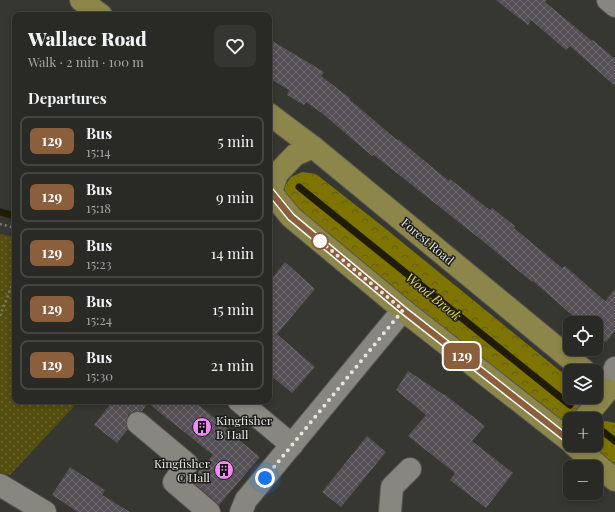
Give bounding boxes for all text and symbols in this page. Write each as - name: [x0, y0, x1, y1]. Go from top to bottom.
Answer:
- text: Wallace Road: [28, 25, 147, 51]
- button: heart: [214, 25, 256, 67]
- text: Walk · 2 min · 100 m: [28, 53, 144, 70]
- text: Departures: [28, 88, 107, 108]
- text: Bus: [86, 123, 112, 143]
- text: 129: [42, 131, 62, 150]
- text: 5 min: [218, 131, 254, 151]
- text: 15:14: [86, 143, 111, 160]
- text: Bus: [86, 179, 112, 199]
- text: 129: [42, 187, 62, 206]
- text: 9 min: [216, 187, 254, 207]
- text: 15:18: [86, 199, 111, 216]
- street label: Forest Road: [398, 214, 458, 268]
- unlabelled marker: [311, 232, 329, 250]
- text: Bus: [86, 235, 112, 255]
- text: 129: [42, 243, 62, 262]
- text: 14 min: [211, 243, 254, 263]
- text: 15:23: [86, 255, 112, 272]
- water label: Wood Brook: [403, 268, 466, 324]
- text: Bus: [86, 291, 112, 311]
- text: 129: [42, 299, 62, 318]
- text: 15 min: [212, 299, 254, 319]
- text: 15:24: [86, 311, 112, 328]
- map controls: [563, 316, 603, 500]
- button: locate: [563, 316, 603, 356]
- line badge: 129: [439, 343, 485, 369]
- text: 129: [452, 346, 472, 365]
- text: Bus: [86, 347, 112, 367]
- text: 129: [42, 355, 62, 374]
- text: 21 min: [211, 355, 254, 375]
- button: layers: [563, 364, 603, 404]
- text: 15:30: [86, 367, 113, 384]
- place label: Kingfisher B Hall: [216, 412, 273, 442]
- button: +: [563, 412, 603, 452]
- building icon: Kingfisher B Hall: [191, 416, 213, 438]
- place label: Kingfisher C Hall: [154, 455, 211, 485]
- building icon: Kingfisher C Hall: [213, 459, 235, 481]
- button: −: [563, 460, 603, 500]
- your location: [255, 468, 275, 488]

